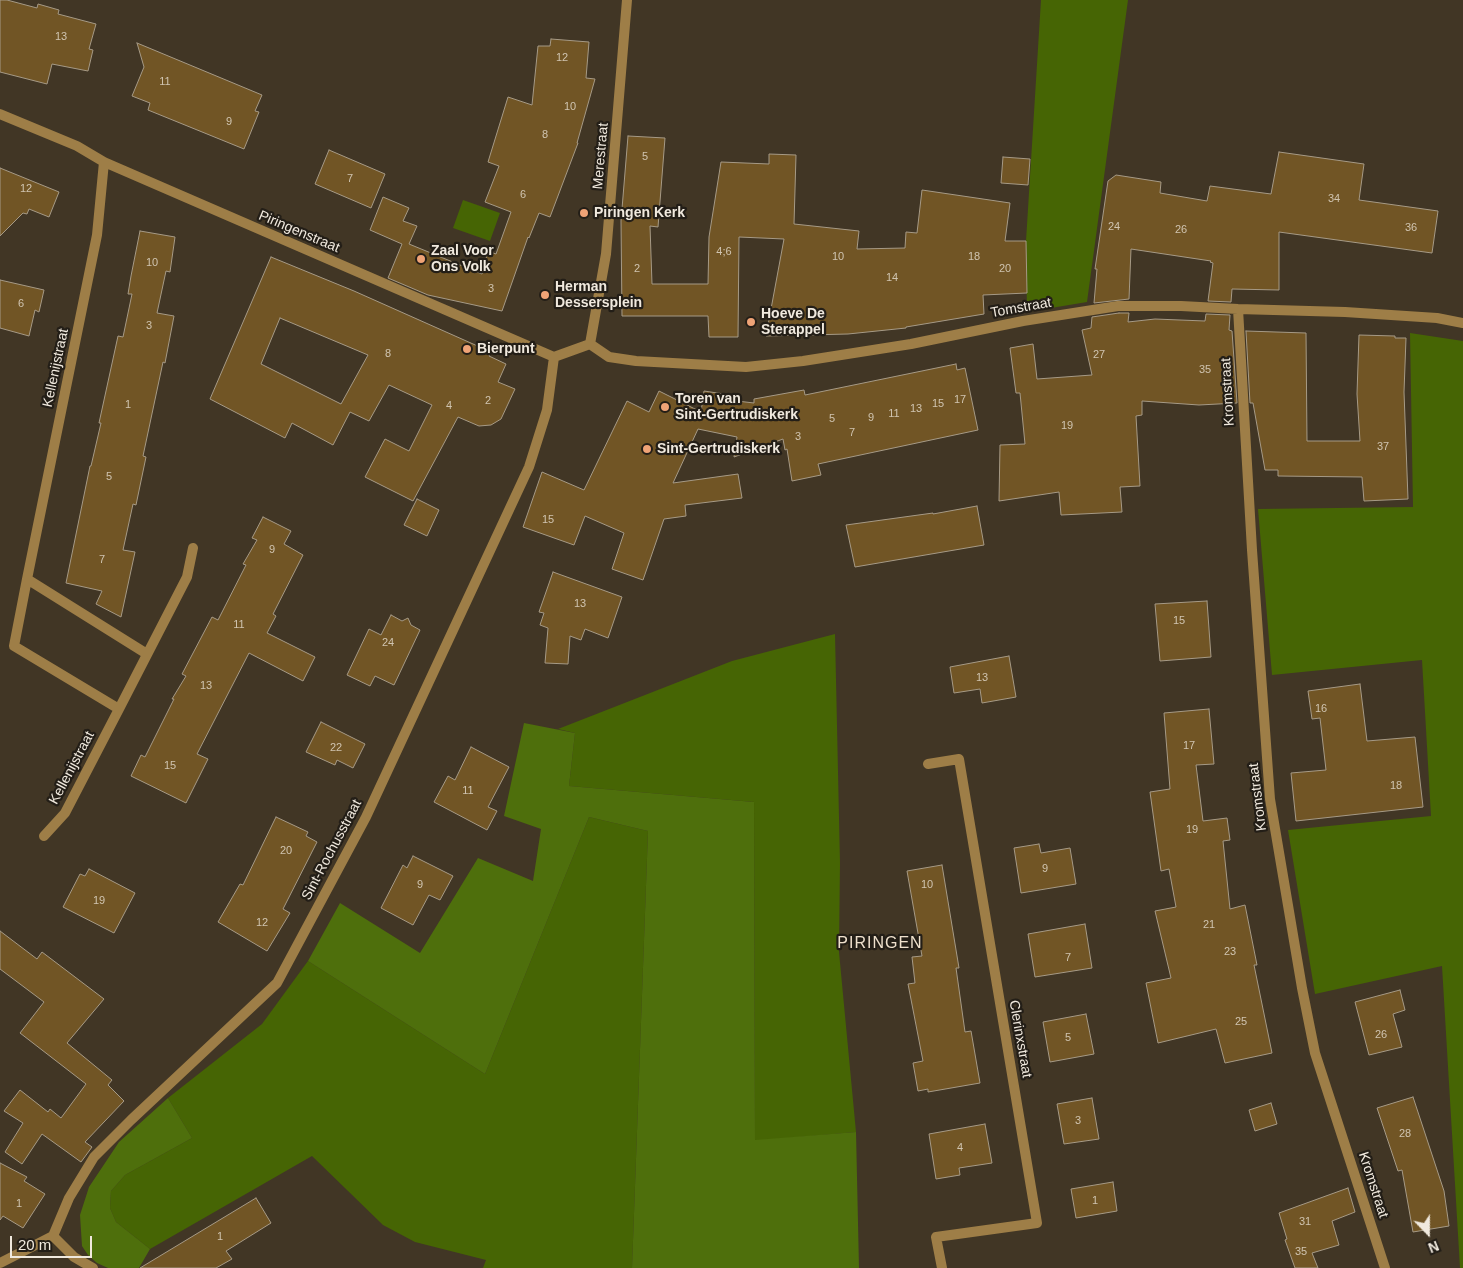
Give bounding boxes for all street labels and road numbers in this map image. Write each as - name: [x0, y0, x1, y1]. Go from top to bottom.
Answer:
- street label: Merestraat: [590, 122, 612, 190]
- street label: Piringenstraat: [256, 207, 342, 257]
- street label: Tomstraat: [989, 294, 1053, 322]
- street label: Kellenijstraat: [39, 327, 73, 409]
- street label: Kromstraat: [1218, 357, 1238, 427]
- street label: Kellenijstraat: [46, 729, 98, 807]
- street label: Kromstraat: [1245, 762, 1271, 832]
- street label: Sint-Rochusstraat: [298, 797, 366, 903]
- street label: Clerinxstraat: [1005, 999, 1035, 1079]
- street label: Kromstraat: [1354, 1150, 1392, 1220]

